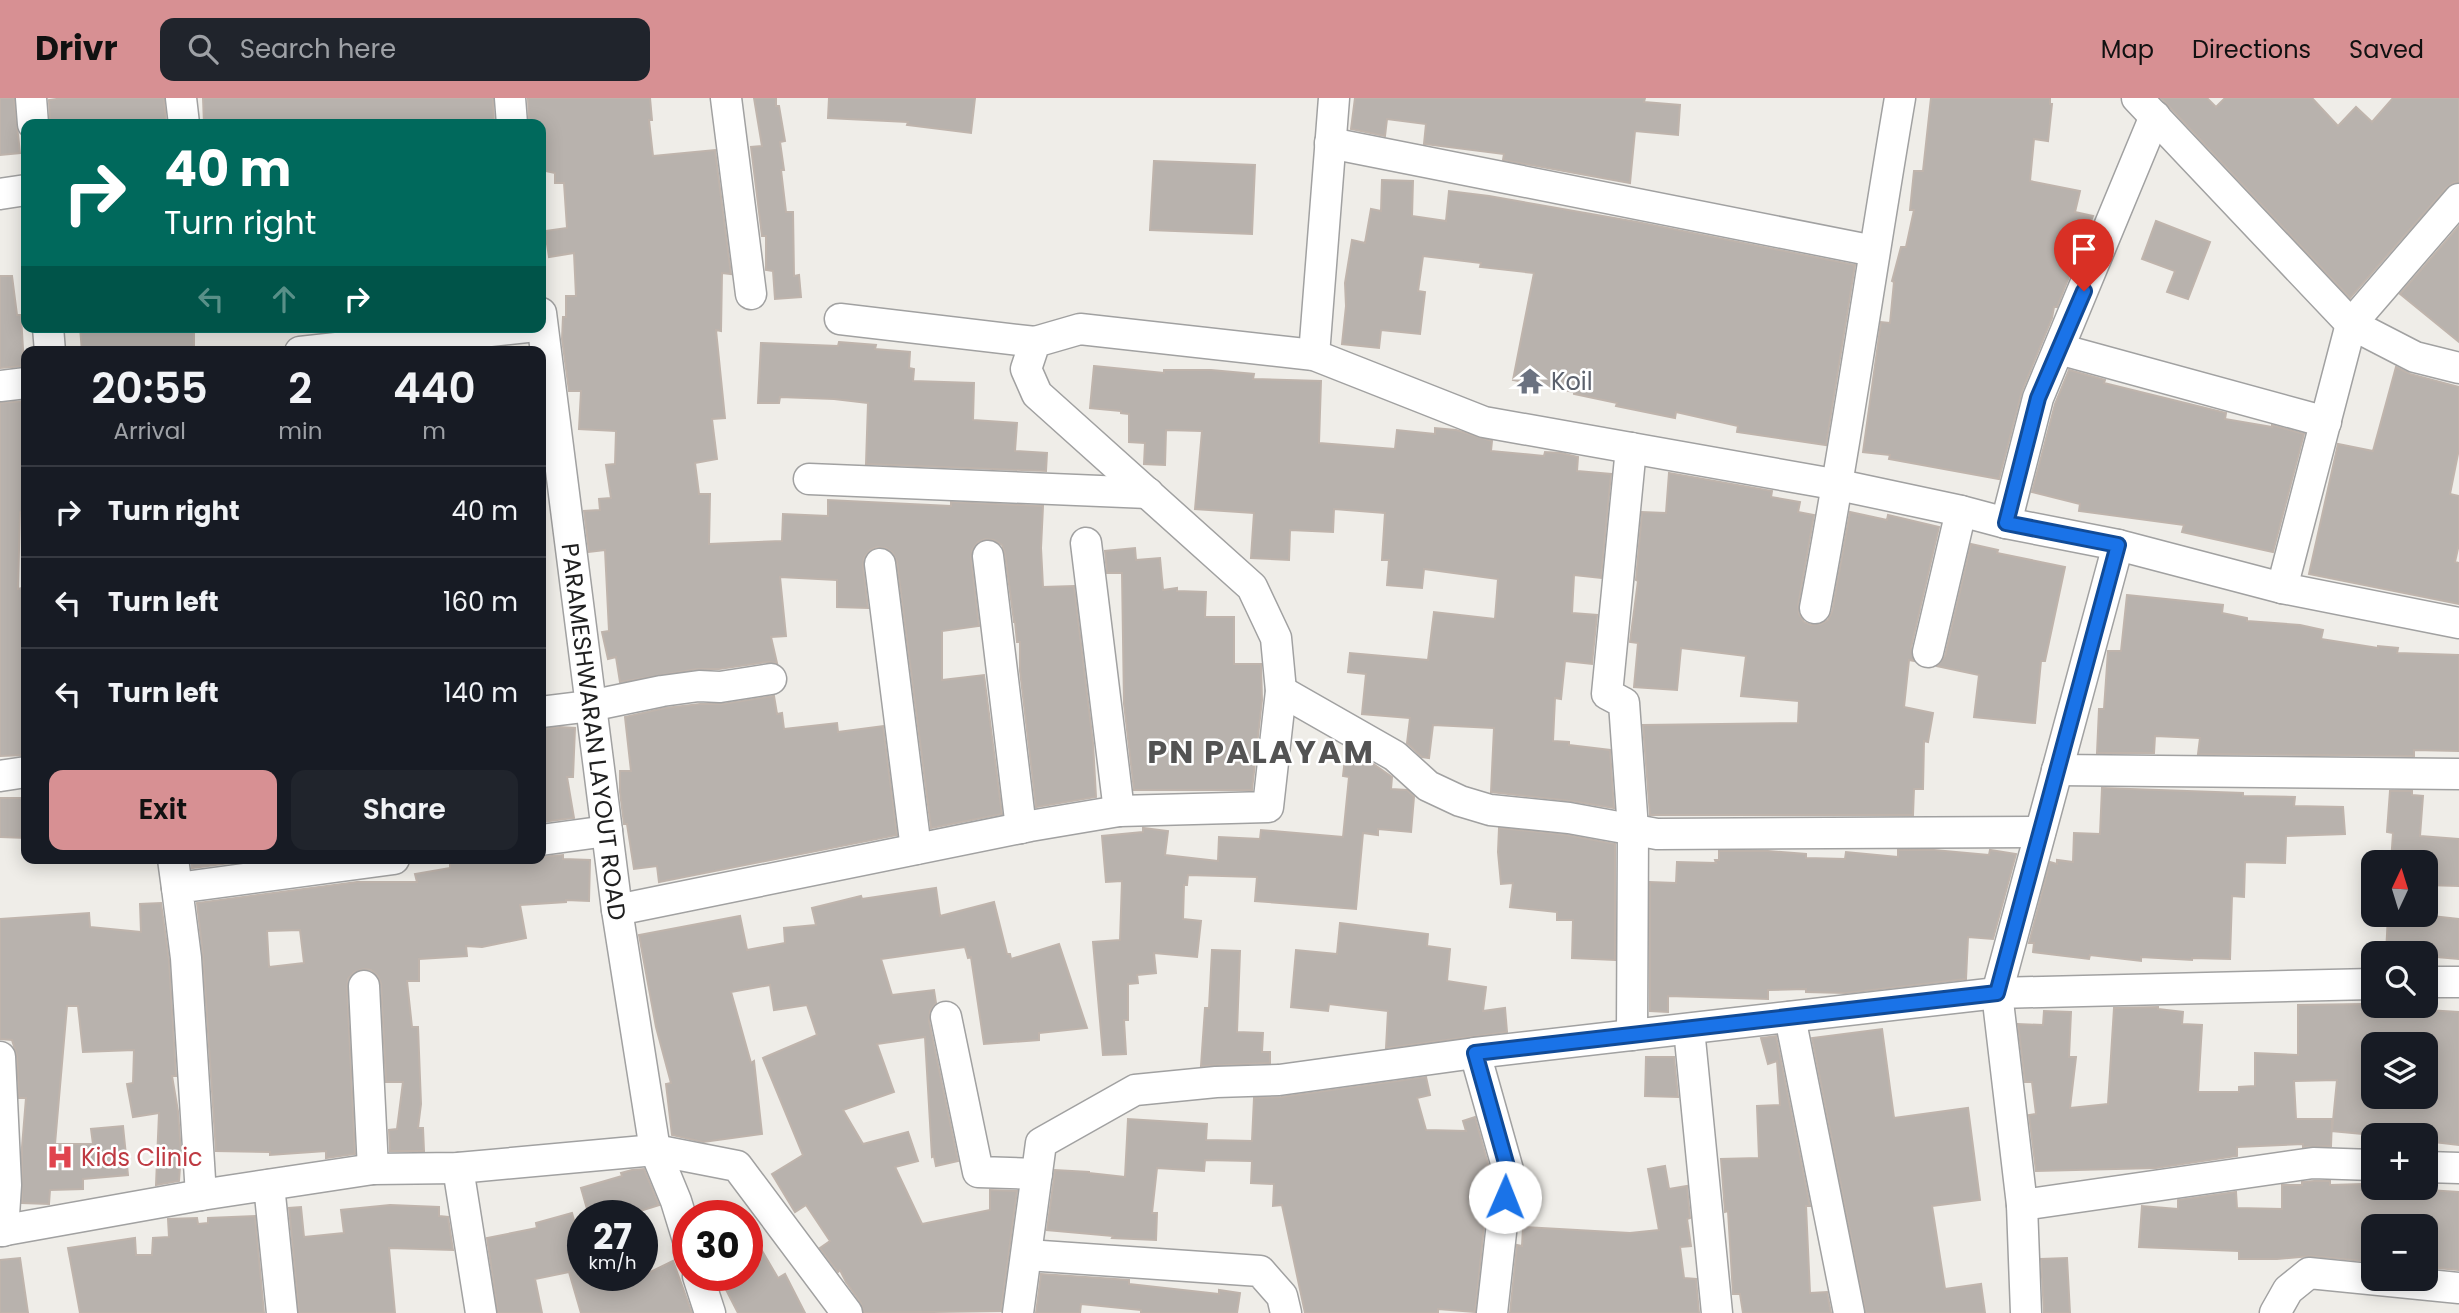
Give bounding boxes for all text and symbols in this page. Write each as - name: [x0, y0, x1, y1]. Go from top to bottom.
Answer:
- search box: [160, 18, 650, 81]
- text: Drivr: [35, 25, 118, 72]
- icon: search: [184, 30, 222, 68]
- text: Search here: [240, 31, 396, 67]
- text: Map: [2101, 33, 2154, 66]
- text: Directions: [2192, 33, 2311, 66]
- text: Saved: [2349, 33, 2424, 66]
- text: 40 m: [164, 135, 291, 203]
- icon: right: [49, 147, 140, 238]
- text: Turn right: [164, 200, 316, 245]
- pin: [2054, 219, 2114, 291]
- icon: arrive: [2065, 230, 2103, 268]
- icon: left: [192, 280, 230, 318]
- icon: ahead: [265, 280, 303, 318]
- icon: right: [338, 280, 376, 318]
- text: 20:55: [91, 359, 208, 418]
- text: 2: [288, 359, 312, 418]
- text: 440: [393, 359, 476, 418]
- place label: Koil: [1551, 365, 1593, 398]
- temple icon: Koil: [1515, 366, 1545, 396]
- text: Arrival: [113, 415, 186, 447]
- text: min: [278, 415, 322, 447]
- text: m: [422, 415, 446, 447]
- icon: right: [49, 493, 87, 531]
- text: Turn right: [108, 493, 240, 529]
- text: 40 m: [452, 493, 518, 529]
- street label: PARAMESHWARAN LAYOUT ROAD: [554, 541, 635, 923]
- icon: left: [49, 584, 87, 622]
- text: Turn left: [108, 584, 219, 620]
- text: 160 m: [443, 584, 518, 620]
- icon: left: [49, 675, 87, 713]
- text: Turn left: [108, 675, 219, 711]
- text: 140 m: [443, 675, 518, 711]
- district label: PN PALAYAM: [1147, 729, 1375, 774]
- button: Exit: [49, 770, 277, 850]
- button: Share: [291, 770, 518, 850]
- north arrow: [2361, 850, 2438, 928]
- map controls: [2361, 850, 2438, 1291]
- button: search: [2361, 941, 2438, 1018]
- button: layers: [2361, 1032, 2438, 1109]
- button: +: [2361, 1123, 2438, 1200]
- place label: Kids Clinic: [81, 1141, 203, 1174]
- hospital icon: Kids Clinic: [45, 1142, 75, 1172]
- position arrow: [1468, 1160, 1542, 1234]
- speed limit sign: 30: [672, 1200, 763, 1291]
- text: 27: [593, 1212, 632, 1261]
- button: −: [2361, 1214, 2438, 1291]
- text: km/h: [589, 1250, 636, 1275]

